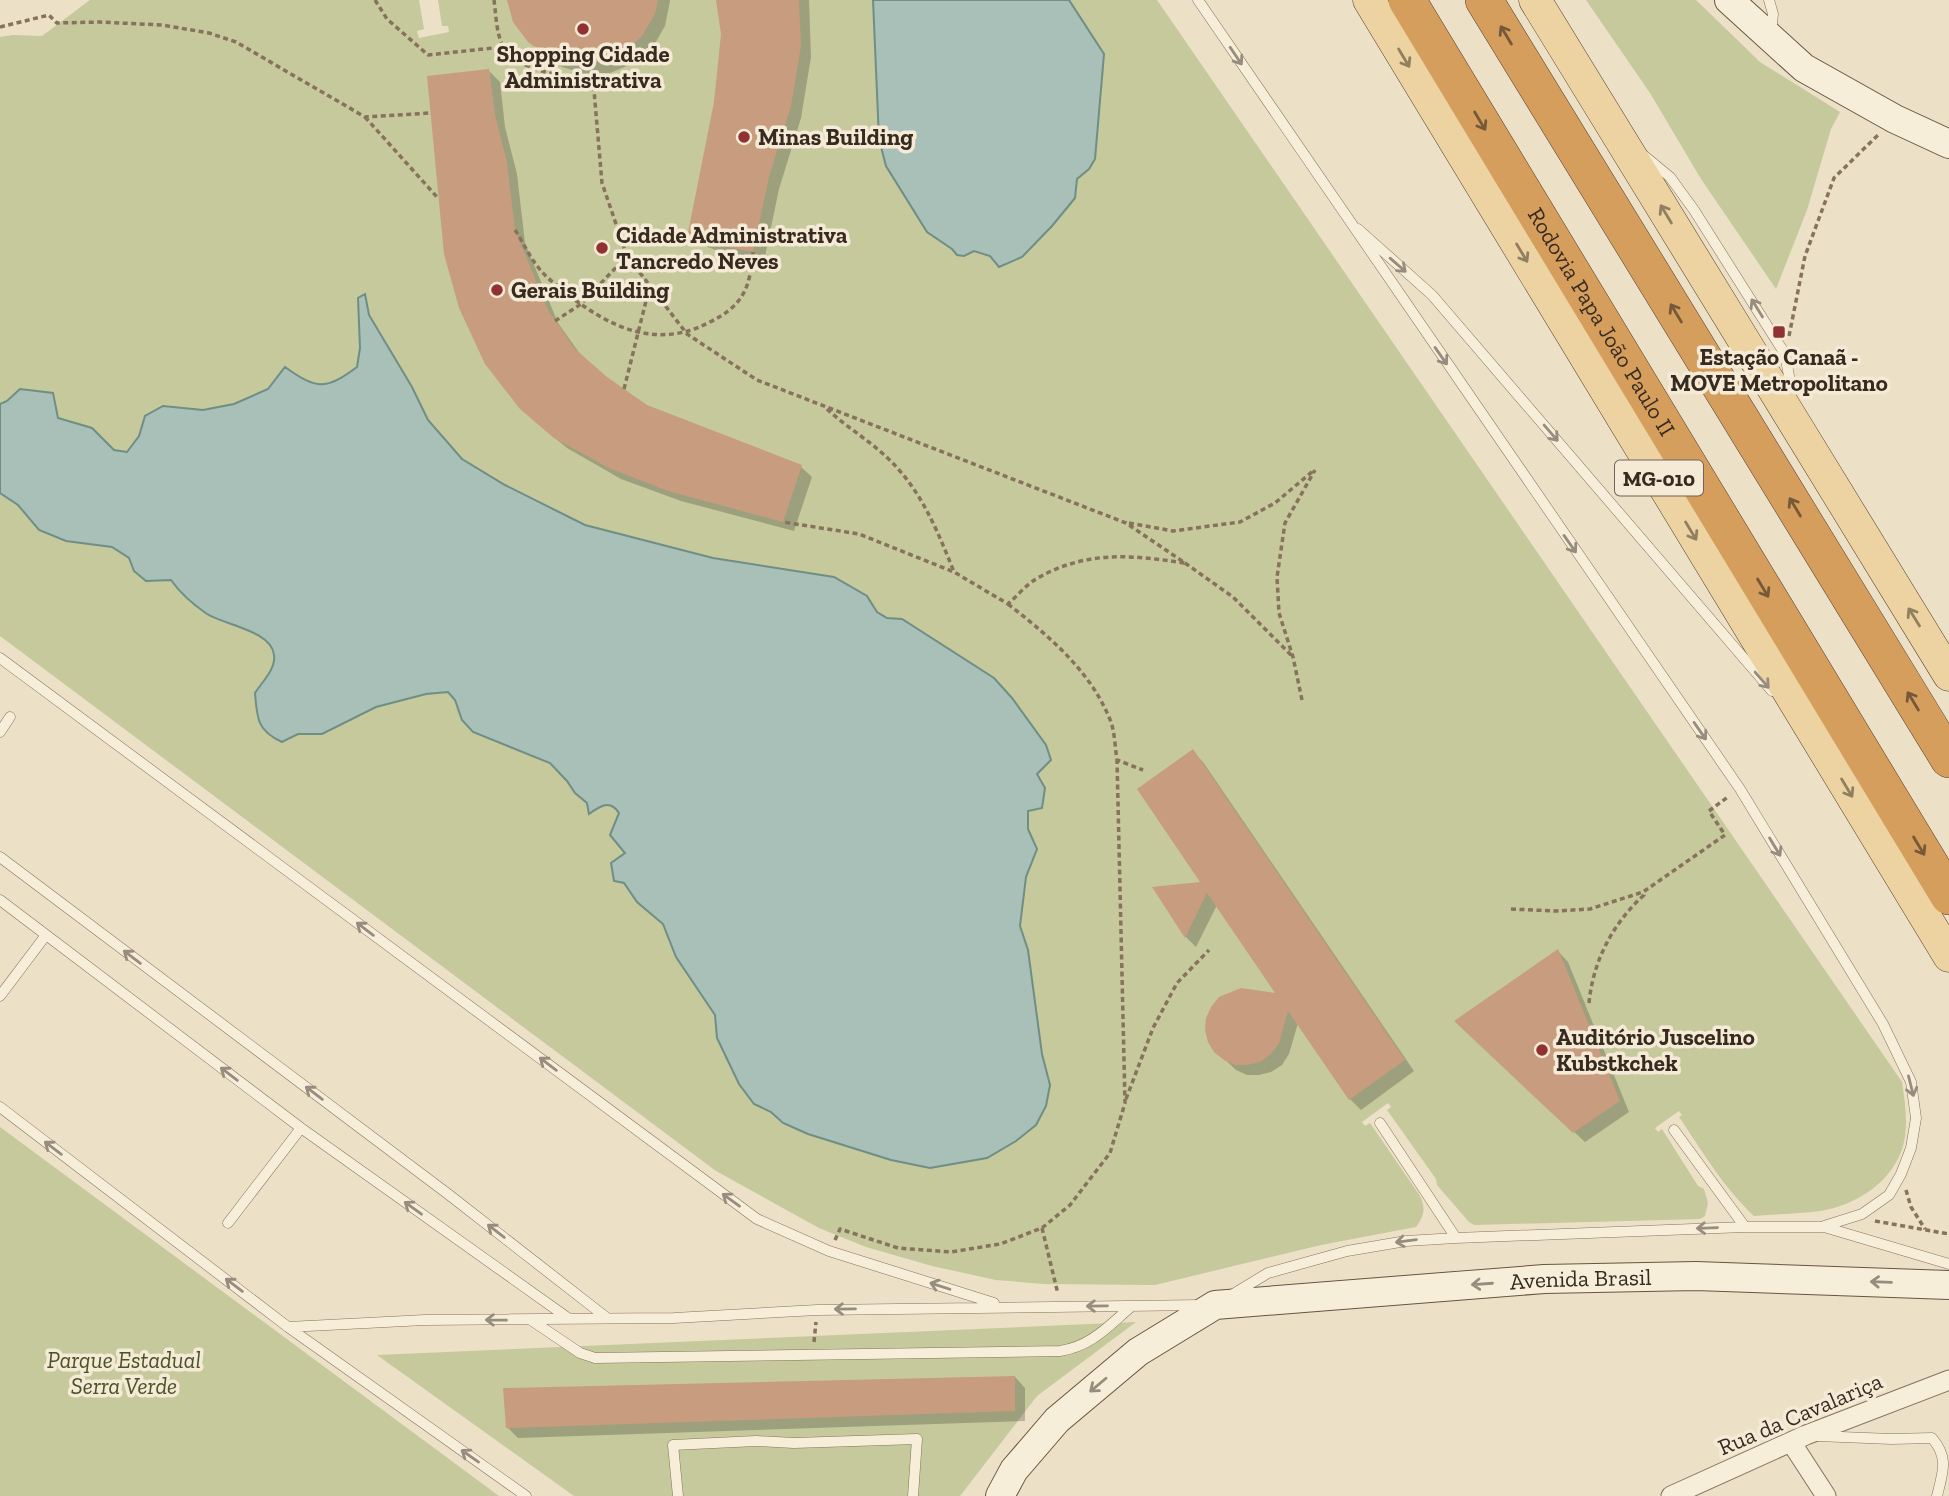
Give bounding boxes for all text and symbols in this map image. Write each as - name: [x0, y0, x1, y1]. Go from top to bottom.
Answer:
- marker: Shopping Cidade Administrativa: [575, 21, 591, 37]
- one-way arrow: [1498, 26, 1512, 46]
- place label: Shopping Cidade Administrativa: [496, 40, 670, 94]
- one-way arrow: [1229, 46, 1243, 66]
- one-way arrow: [1398, 48, 1412, 68]
- one-way arrow: [1473, 111, 1487, 131]
- place label: Minas Building: [758, 123, 913, 151]
- marker: Minas Building: [736, 129, 752, 145]
- street label: Rodovia Papa João Paulo II: [1522, 202, 1681, 441]
- one-way arrow: [1659, 205, 1673, 225]
- place label: Cidade Administrativa Tancredo Neves: [616, 221, 848, 275]
- marker: Cidade Administrativa Tancredo Neves: [594, 240, 610, 256]
- one-way arrow: [1516, 242, 1530, 262]
- one-way arrow: [1389, 257, 1407, 273]
- place label: Gerais Building: [511, 276, 669, 304]
- marker: Gerais Building: [489, 282, 505, 298]
- one-way arrow: [1750, 298, 1764, 318]
- one-way arrow: [1668, 303, 1682, 323]
- marker: Estação Canaã - MOVE Metropolitano: [1771, 324, 1787, 340]
- place label: Estação Canaã - MOVE Metropolitano: [1670, 343, 1888, 397]
- one-way arrow: [1434, 346, 1448, 365]
- one-way arrow: [1543, 423, 1559, 441]
- road number: MG-010: [1615, 461, 1703, 496]
- one-way arrow: [1787, 497, 1801, 517]
- one-way arrow: [1685, 521, 1699, 541]
- one-way arrow: [1563, 533, 1577, 553]
- one-way arrow: [1756, 578, 1770, 598]
- one-way arrow: [1906, 608, 1921, 627]
- one-way arrow: [1754, 671, 1770, 689]
- one-way arrow: [1906, 691, 1920, 711]
- one-way arrow: [1693, 721, 1707, 740]
- one-way arrow: [1841, 778, 1855, 798]
- one-way arrow: [1912, 835, 1926, 855]
- one-way arrow: [1769, 836, 1783, 856]
- one-way arrow: [356, 922, 375, 936]
- one-way arrow: [124, 949, 142, 964]
- place label: Auditório Juscelino Kubstkchek: [1556, 1023, 1755, 1077]
- marker: Auditório Juscelino Kubstkchek: [1534, 1042, 1550, 1058]
- one-way arrow: [539, 1057, 558, 1072]
- one-way arrow: [220, 1066, 239, 1081]
- one-way arrow: [1905, 1074, 1918, 1097]
- one-way arrow: [306, 1086, 324, 1101]
- one-way arrow: [44, 1140, 63, 1155]
- one-way arrow: [722, 1193, 741, 1207]
- one-way arrow: [404, 1201, 423, 1215]
- one-way arrow: [1695, 1222, 1718, 1235]
- one-way arrow: [487, 1223, 505, 1238]
- one-way arrow: [1395, 1235, 1418, 1248]
- street label: Avenida Brasil: [1509, 1263, 1652, 1296]
- one-way arrow: [1870, 1276, 1893, 1289]
- one-way arrow: [225, 1278, 244, 1293]
- one-way arrow: [1471, 1278, 1494, 1291]
- one-way arrow: [929, 1279, 951, 1292]
- one-way arrow: [1086, 1299, 1109, 1313]
- one-way arrow: [834, 1302, 857, 1316]
- one-way arrow: [484, 1314, 507, 1327]
- park label: Parque Estadual Serra Verde: [47, 1346, 201, 1400]
- street label: Rua da Cavalariça: [1714, 1367, 1886, 1461]
- one-way arrow: [1090, 1378, 1108, 1393]
- one-way arrow: [461, 1449, 480, 1464]

